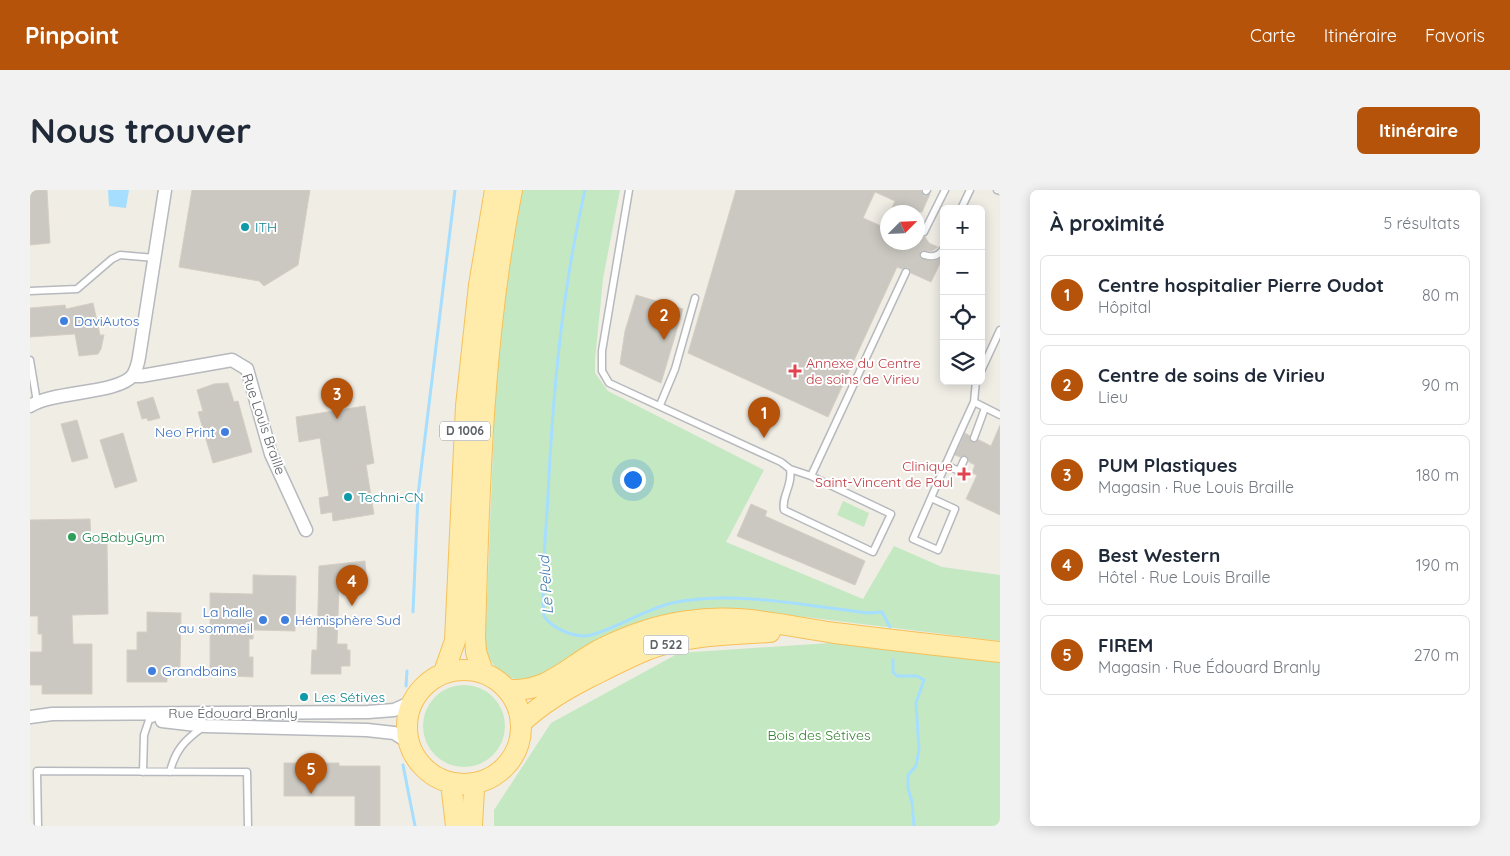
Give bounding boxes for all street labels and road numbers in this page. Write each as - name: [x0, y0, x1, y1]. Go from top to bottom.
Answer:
- street label: Rue Louis Braille: [238, 371, 290, 477]
- road number: D 1006: [440, 422, 490, 440]
- road number: D 522: [644, 636, 688, 654]
- street label: Rue Édouard Branly: [168, 704, 298, 722]

